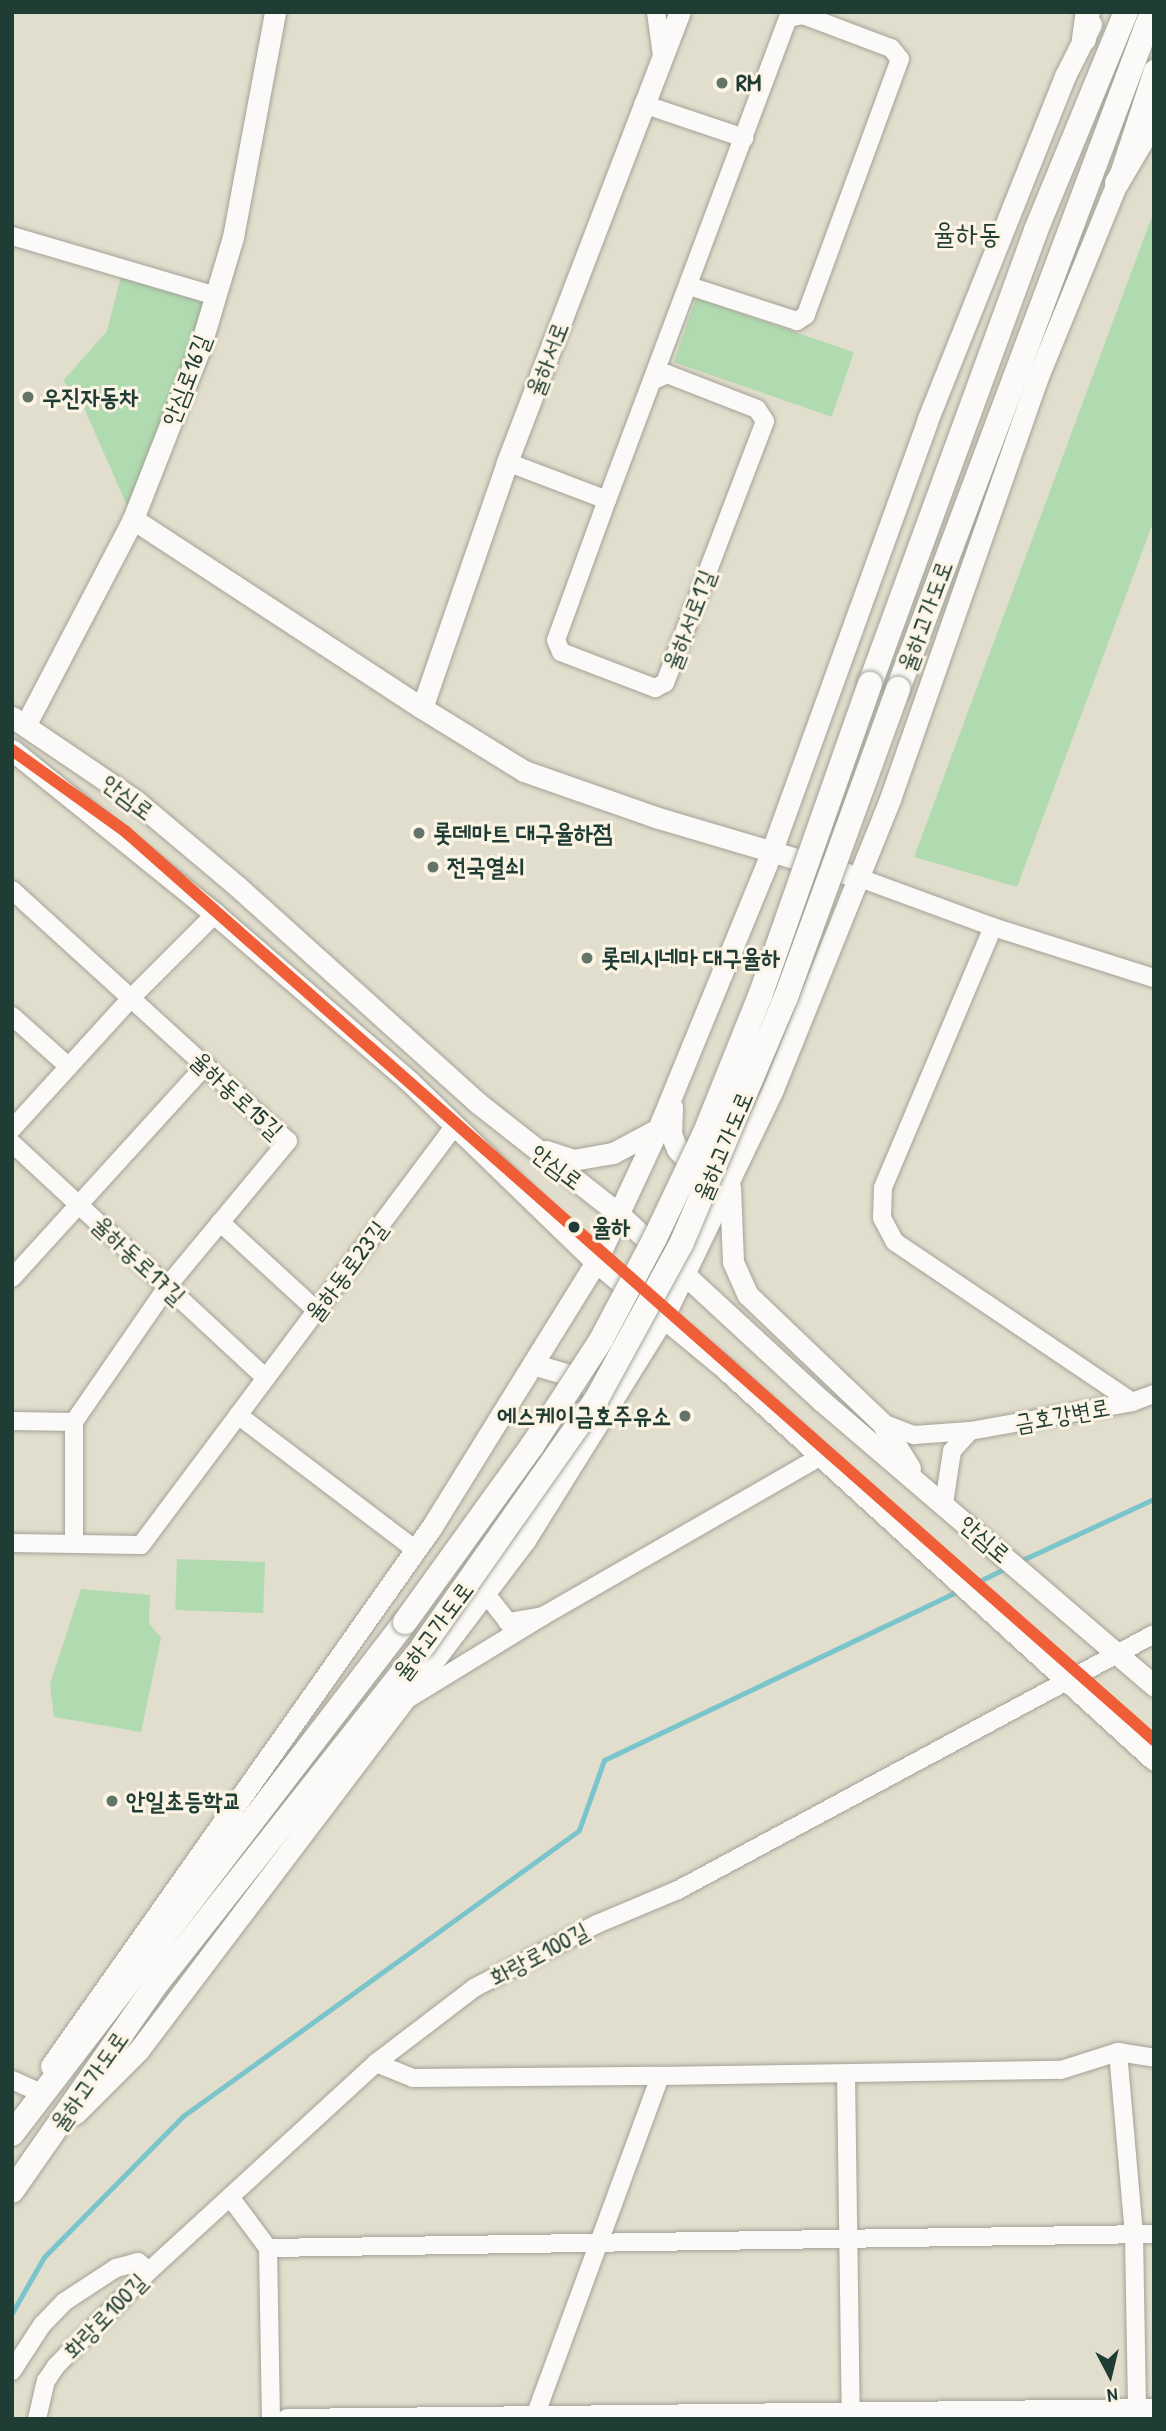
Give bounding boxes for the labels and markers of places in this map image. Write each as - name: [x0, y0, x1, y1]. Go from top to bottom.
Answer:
- place label: RM: [736, 69, 761, 97]
- marker: RM: [714, 75, 730, 91]
- place label: 우진자동차: [42, 383, 139, 411]
- marker: 우진자동차: [20, 389, 36, 405]
- place label: 롯데마트 대구율하점: [433, 819, 612, 847]
- marker: 롯데마트 대구율하점: [411, 825, 427, 841]
- place label: 전국열쇠: [447, 853, 524, 881]
- marker: 전국열쇠: [425, 859, 441, 875]
- place label: 롯데시네마 대구율하: [601, 944, 780, 972]
- marker: 롯데시네마 대구율하: [579, 950, 595, 966]
- place label: 율하: [592, 1213, 631, 1241]
- marker: 율하: [562, 1215, 586, 1239]
- place label: 에스케이금호주유소: [497, 1402, 671, 1430]
- marker: 에스케이금호주유소: [677, 1408, 693, 1424]
- place label: 안일초등학교: [126, 1787, 242, 1815]
- marker: 안일초등학교: [104, 1793, 120, 1809]

